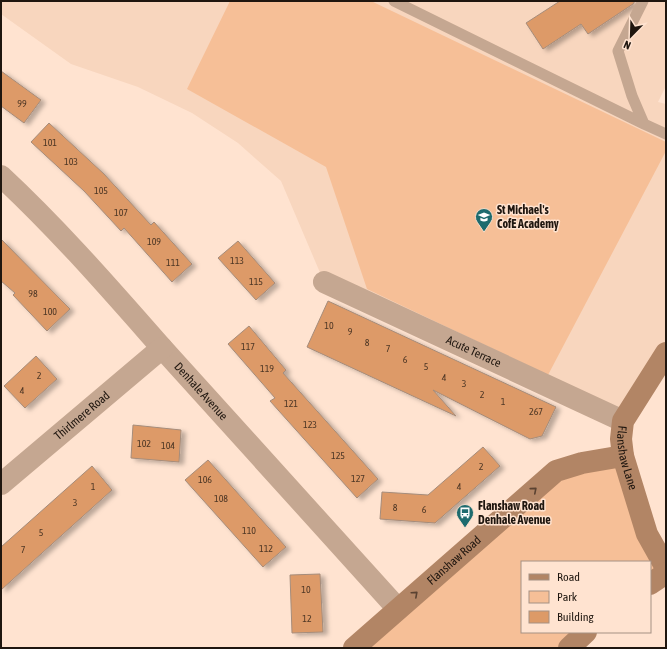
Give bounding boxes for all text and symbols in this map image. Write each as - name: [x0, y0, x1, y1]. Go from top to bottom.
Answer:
- north arrow: [611, 16, 651, 56]
- text: N: [622, 38, 632, 52]
- house number: 99: [17, 98, 27, 109]
- house number: 101: [43, 137, 57, 148]
- house number: 103: [64, 156, 78, 167]
- house number: 105: [94, 185, 108, 196]
- place label: St Michael's CofE Academy: [497, 203, 559, 231]
- house number: 107: [114, 207, 128, 218]
- school or university icon: St Michael's CofE Academy: [474, 207, 494, 232]
- house number: 109: [147, 236, 161, 247]
- house number: 113: [230, 255, 244, 266]
- house number: 111: [166, 257, 180, 268]
- house number: 115: [249, 276, 263, 287]
- house number: 98: [28, 288, 38, 299]
- house number: 100: [43, 306, 57, 317]
- house number: 10: [324, 320, 334, 331]
- house number: 9: [348, 326, 353, 337]
- street label: Acute Terrace: [444, 333, 503, 370]
- house number: 8: [365, 337, 370, 348]
- house number: 117: [241, 341, 255, 352]
- house number: 7: [386, 343, 391, 354]
- house number: 6: [403, 354, 408, 365]
- street label: Denhale Avenue: [171, 360, 230, 423]
- house number: 5: [424, 361, 429, 372]
- house number: 119: [260, 363, 274, 374]
- house number: 2: [37, 370, 42, 381]
- house number: 4: [442, 372, 447, 383]
- house number: 3: [462, 378, 467, 389]
- house number: 4: [20, 385, 25, 396]
- street label: Thirlmere Road: [51, 388, 112, 443]
- house number: 2: [480, 389, 485, 400]
- house number: 1: [501, 396, 506, 407]
- house number: 121: [284, 398, 298, 409]
- house number: 267: [529, 406, 543, 417]
- house number: 123: [303, 419, 317, 430]
- street label: Flanshaw Lane: [614, 425, 640, 492]
- house number: 102: [137, 438, 151, 449]
- house number: 104: [161, 440, 175, 451]
- house number: 125: [331, 450, 345, 461]
- house number: 2: [479, 461, 484, 472]
- house number: 127: [351, 473, 365, 484]
- house number: 106: [198, 474, 212, 485]
- house number: 1: [91, 481, 96, 492]
- house number: 4: [457, 481, 462, 492]
- one-way arrow: [529, 488, 536, 495]
- house number: 108: [214, 493, 228, 504]
- house number: 3: [73, 497, 78, 508]
- place label: Flanshaw Road Denhale Avenue: [478, 499, 551, 527]
- house number: 8: [393, 502, 398, 513]
- bus stop icon: Flanshaw Road Denhale Avenue: [455, 503, 475, 528]
- house number: 6: [422, 504, 427, 515]
- house number: 110: [242, 525, 256, 536]
- house number: 5: [39, 527, 44, 538]
- street label: Flanshaw Road: [424, 533, 484, 588]
- house number: 112: [259, 543, 273, 554]
- house number: 7: [21, 544, 26, 555]
- legend: [521, 561, 651, 633]
- text: Road: [557, 570, 580, 584]
- house number: 10: [301, 584, 311, 595]
- text: Park: [557, 590, 578, 604]
- one-way arrow: [410, 592, 417, 599]
- text: Building: [557, 610, 595, 624]
- house number: 12: [302, 613, 312, 624]

